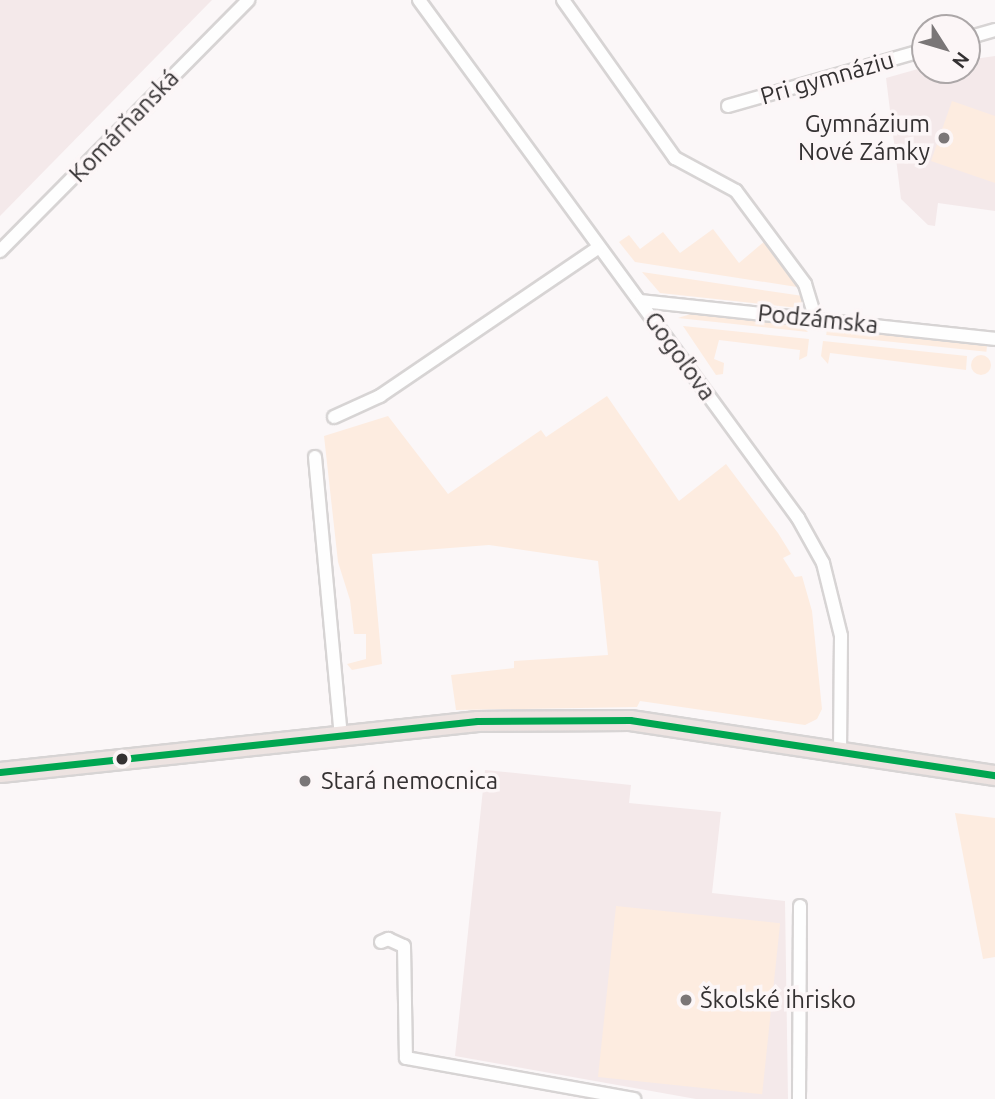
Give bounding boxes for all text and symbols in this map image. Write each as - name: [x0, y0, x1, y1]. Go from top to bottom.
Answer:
- north arrow: [911, 14, 981, 84]
- street label: Pri gymnáziu: [757, 45, 897, 111]
- text: N: [948, 48, 974, 73]
- street label: Komárňanská: [63, 64, 185, 188]
- place label: Gymnázium Nové Zámky: [798, 110, 930, 166]
- marker: Gymnázium Nové Zámky: [936, 130, 952, 146]
- street label: Podzámska: [756, 298, 880, 340]
- street label: Gogoľova: [638, 306, 722, 406]
- unlabelled marker: [115, 752, 129, 766]
- place label: Stará nemocnica: [321, 767, 498, 795]
- marker: Stará nemocnica: [295, 771, 315, 791]
- place label: Školské ihrisko: [700, 986, 856, 1014]
- marker: Školské ihrisko: [678, 992, 694, 1008]

